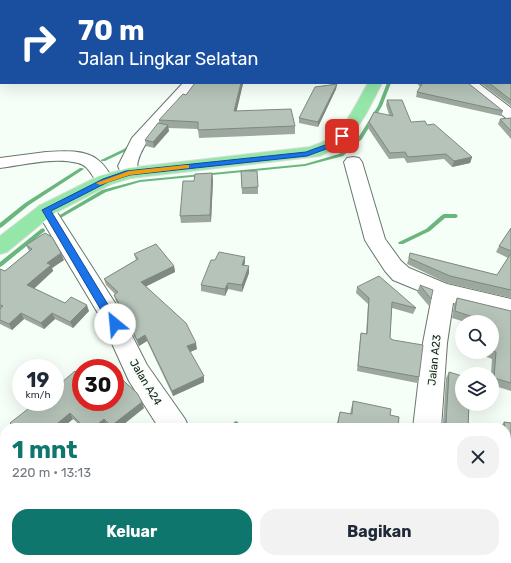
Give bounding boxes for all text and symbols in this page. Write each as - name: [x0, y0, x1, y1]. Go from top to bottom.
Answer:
- text: 70 m: [78, 14, 145, 47]
- icon: right: [12, 16, 64, 68]
- text: Jalan Lingkar Selatan: [78, 48, 258, 70]
- pin: [325, 119, 359, 153]
- icon: arrive: [331, 125, 353, 147]
- position arrow: [94, 303, 136, 345]
- map controls: [455, 315, 499, 411]
- button: search: [455, 315, 499, 359]
- street label: Jalan A23: [425, 334, 444, 386]
- street label: Jalan A24: [127, 357, 164, 408]
- speed limit sign: 30: [72, 359, 124, 411]
- button: layers: [455, 367, 499, 411]
- text: 19: [27, 368, 49, 392]
- text: km/h: [26, 389, 50, 401]
- text: 1 mnt: [12, 436, 78, 464]
- button: close: [457, 436, 499, 478]
- text: 220 m · 13:13: [12, 465, 91, 480]
- button: Keluar: [12, 509, 252, 555]
- button: Bagikan: [260, 509, 499, 555]

